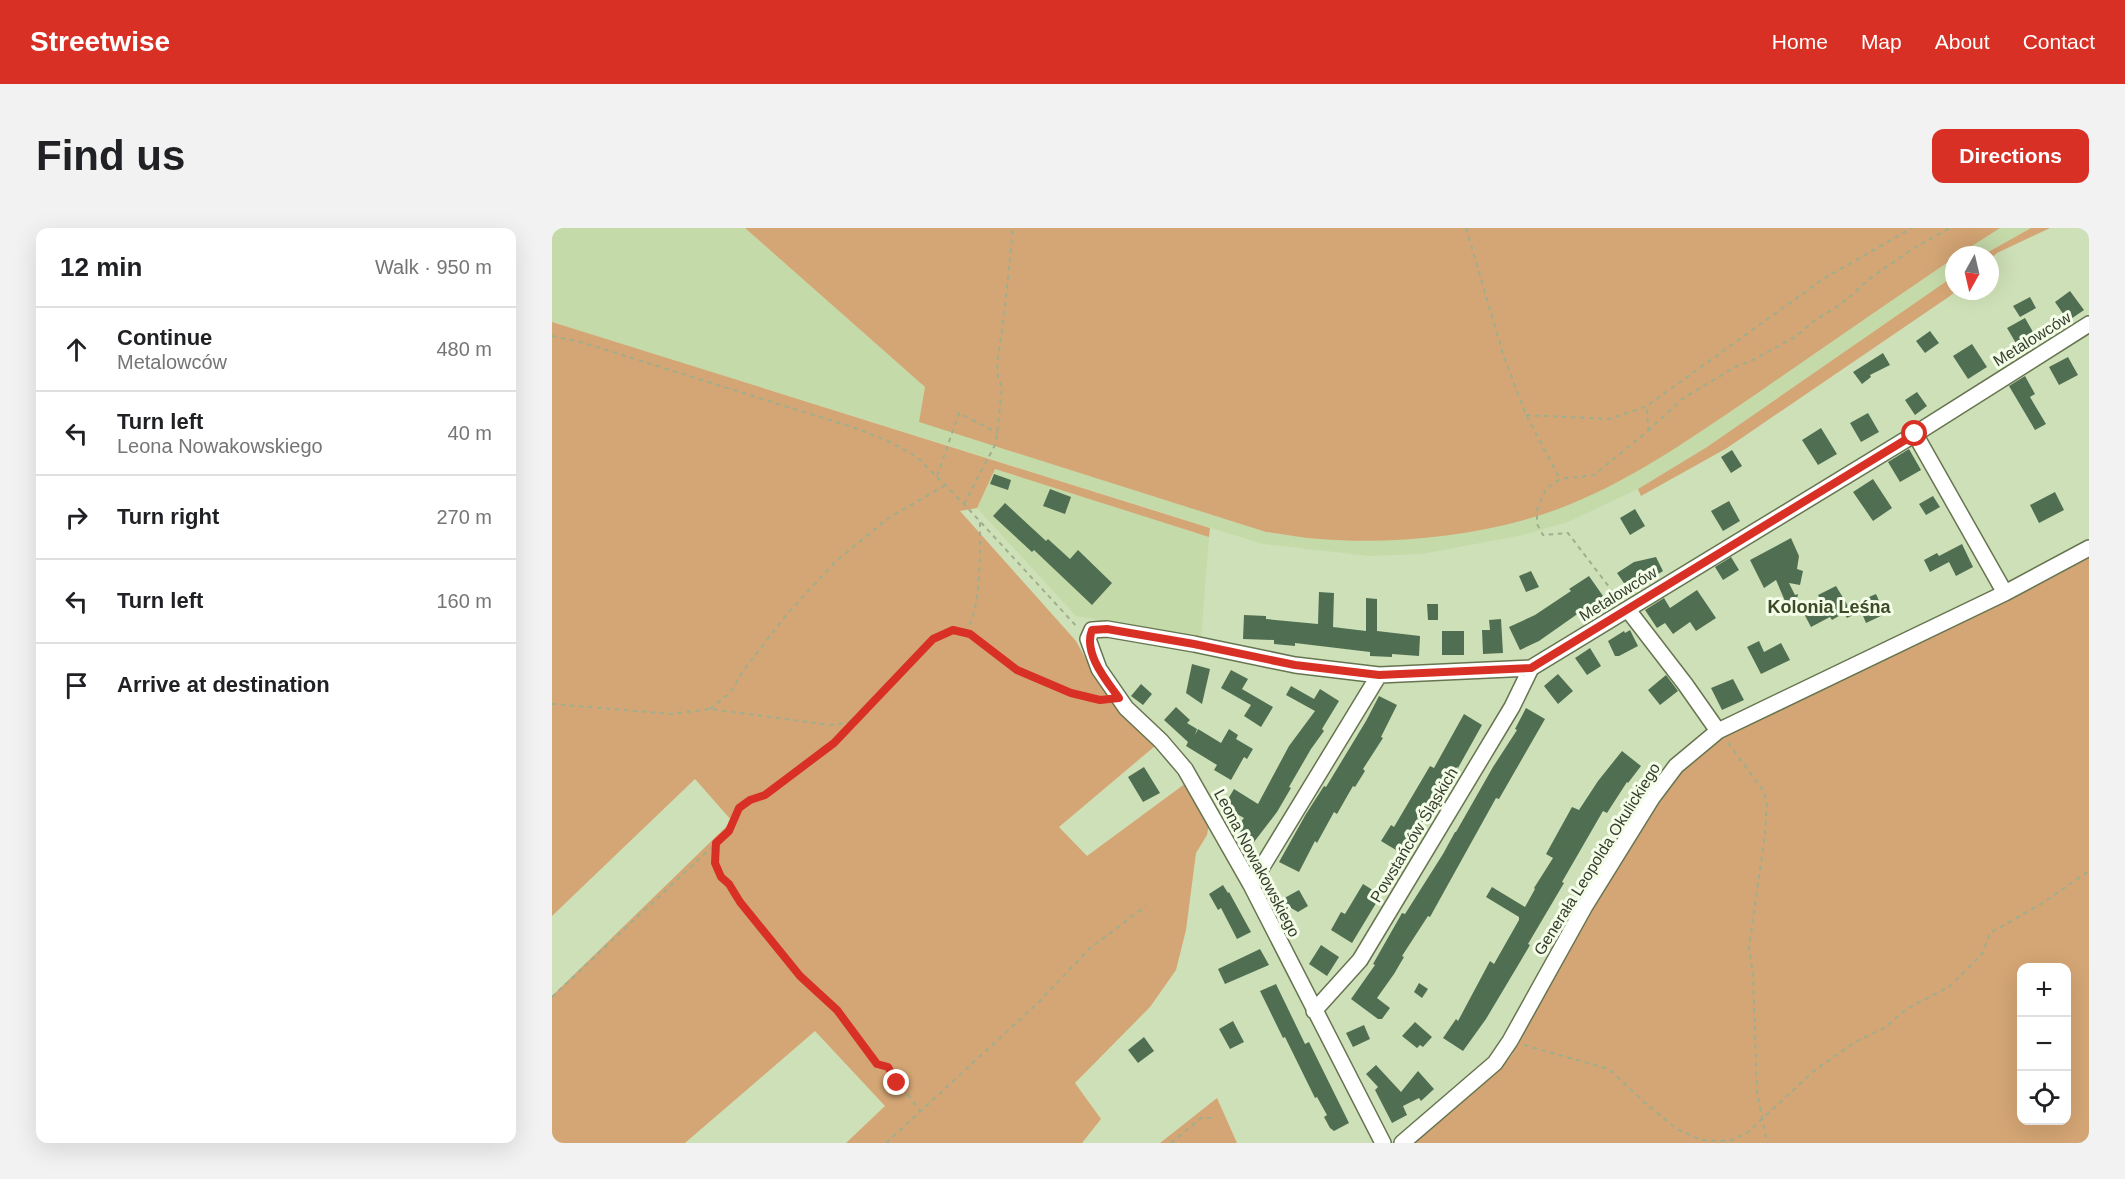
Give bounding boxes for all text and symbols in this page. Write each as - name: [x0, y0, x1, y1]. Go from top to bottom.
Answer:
- text: Streetwise: [30, 26, 170, 57]
- text: Home: [1772, 30, 1828, 53]
- text: Map: [1861, 30, 1902, 53]
- text: About: [1935, 30, 1990, 53]
- text: Contact: [2023, 30, 2095, 53]
- button: Directions: [1932, 129, 2089, 183]
- text: Find us: [36, 132, 185, 179]
- north arrow: [1945, 246, 1999, 300]
- text: 12 min: [60, 252, 142, 282]
- text: Walk · 950 m: [375, 256, 492, 278]
- street label: Metalowców: [1990, 308, 2074, 370]
- text: Continue: [117, 325, 212, 350]
- icon: ahead: [60, 333, 93, 366]
- text: 480 m: [436, 338, 492, 360]
- text: Metalowców: [117, 351, 227, 373]
- text: Turn left: [117, 409, 203, 434]
- icon: left: [60, 417, 93, 450]
- route start: [1901, 420, 1927, 446]
- text: 40 m: [448, 422, 492, 444]
- text: Leona Nowakowskiego: [117, 435, 323, 457]
- icon: right: [60, 501, 93, 534]
- text: Turn right: [117, 504, 219, 529]
- text: 270 m: [436, 506, 492, 528]
- street label: Metalowców: [1576, 563, 1660, 625]
- icon: left: [60, 585, 93, 618]
- text: Turn left: [117, 588, 203, 613]
- text: 160 m: [436, 590, 492, 612]
- district label: Kolonia Leśna: [1767, 597, 1891, 617]
- icon: arrive: [60, 669, 93, 702]
- text: Arrive at destination: [117, 672, 330, 697]
- street label: Generała Leopolda Okulickiego: [1531, 760, 1663, 958]
- street label: Powstańców Śląskich: [1366, 764, 1461, 905]
- street label: Leona Nowakowskiego: [1211, 786, 1303, 940]
- map controls: [2017, 963, 2071, 1125]
- button: +: [2017, 963, 2071, 1017]
- button: −: [2017, 1017, 2071, 1071]
- route end: [883, 1069, 909, 1095]
- button: locate: [2017, 1071, 2071, 1125]

